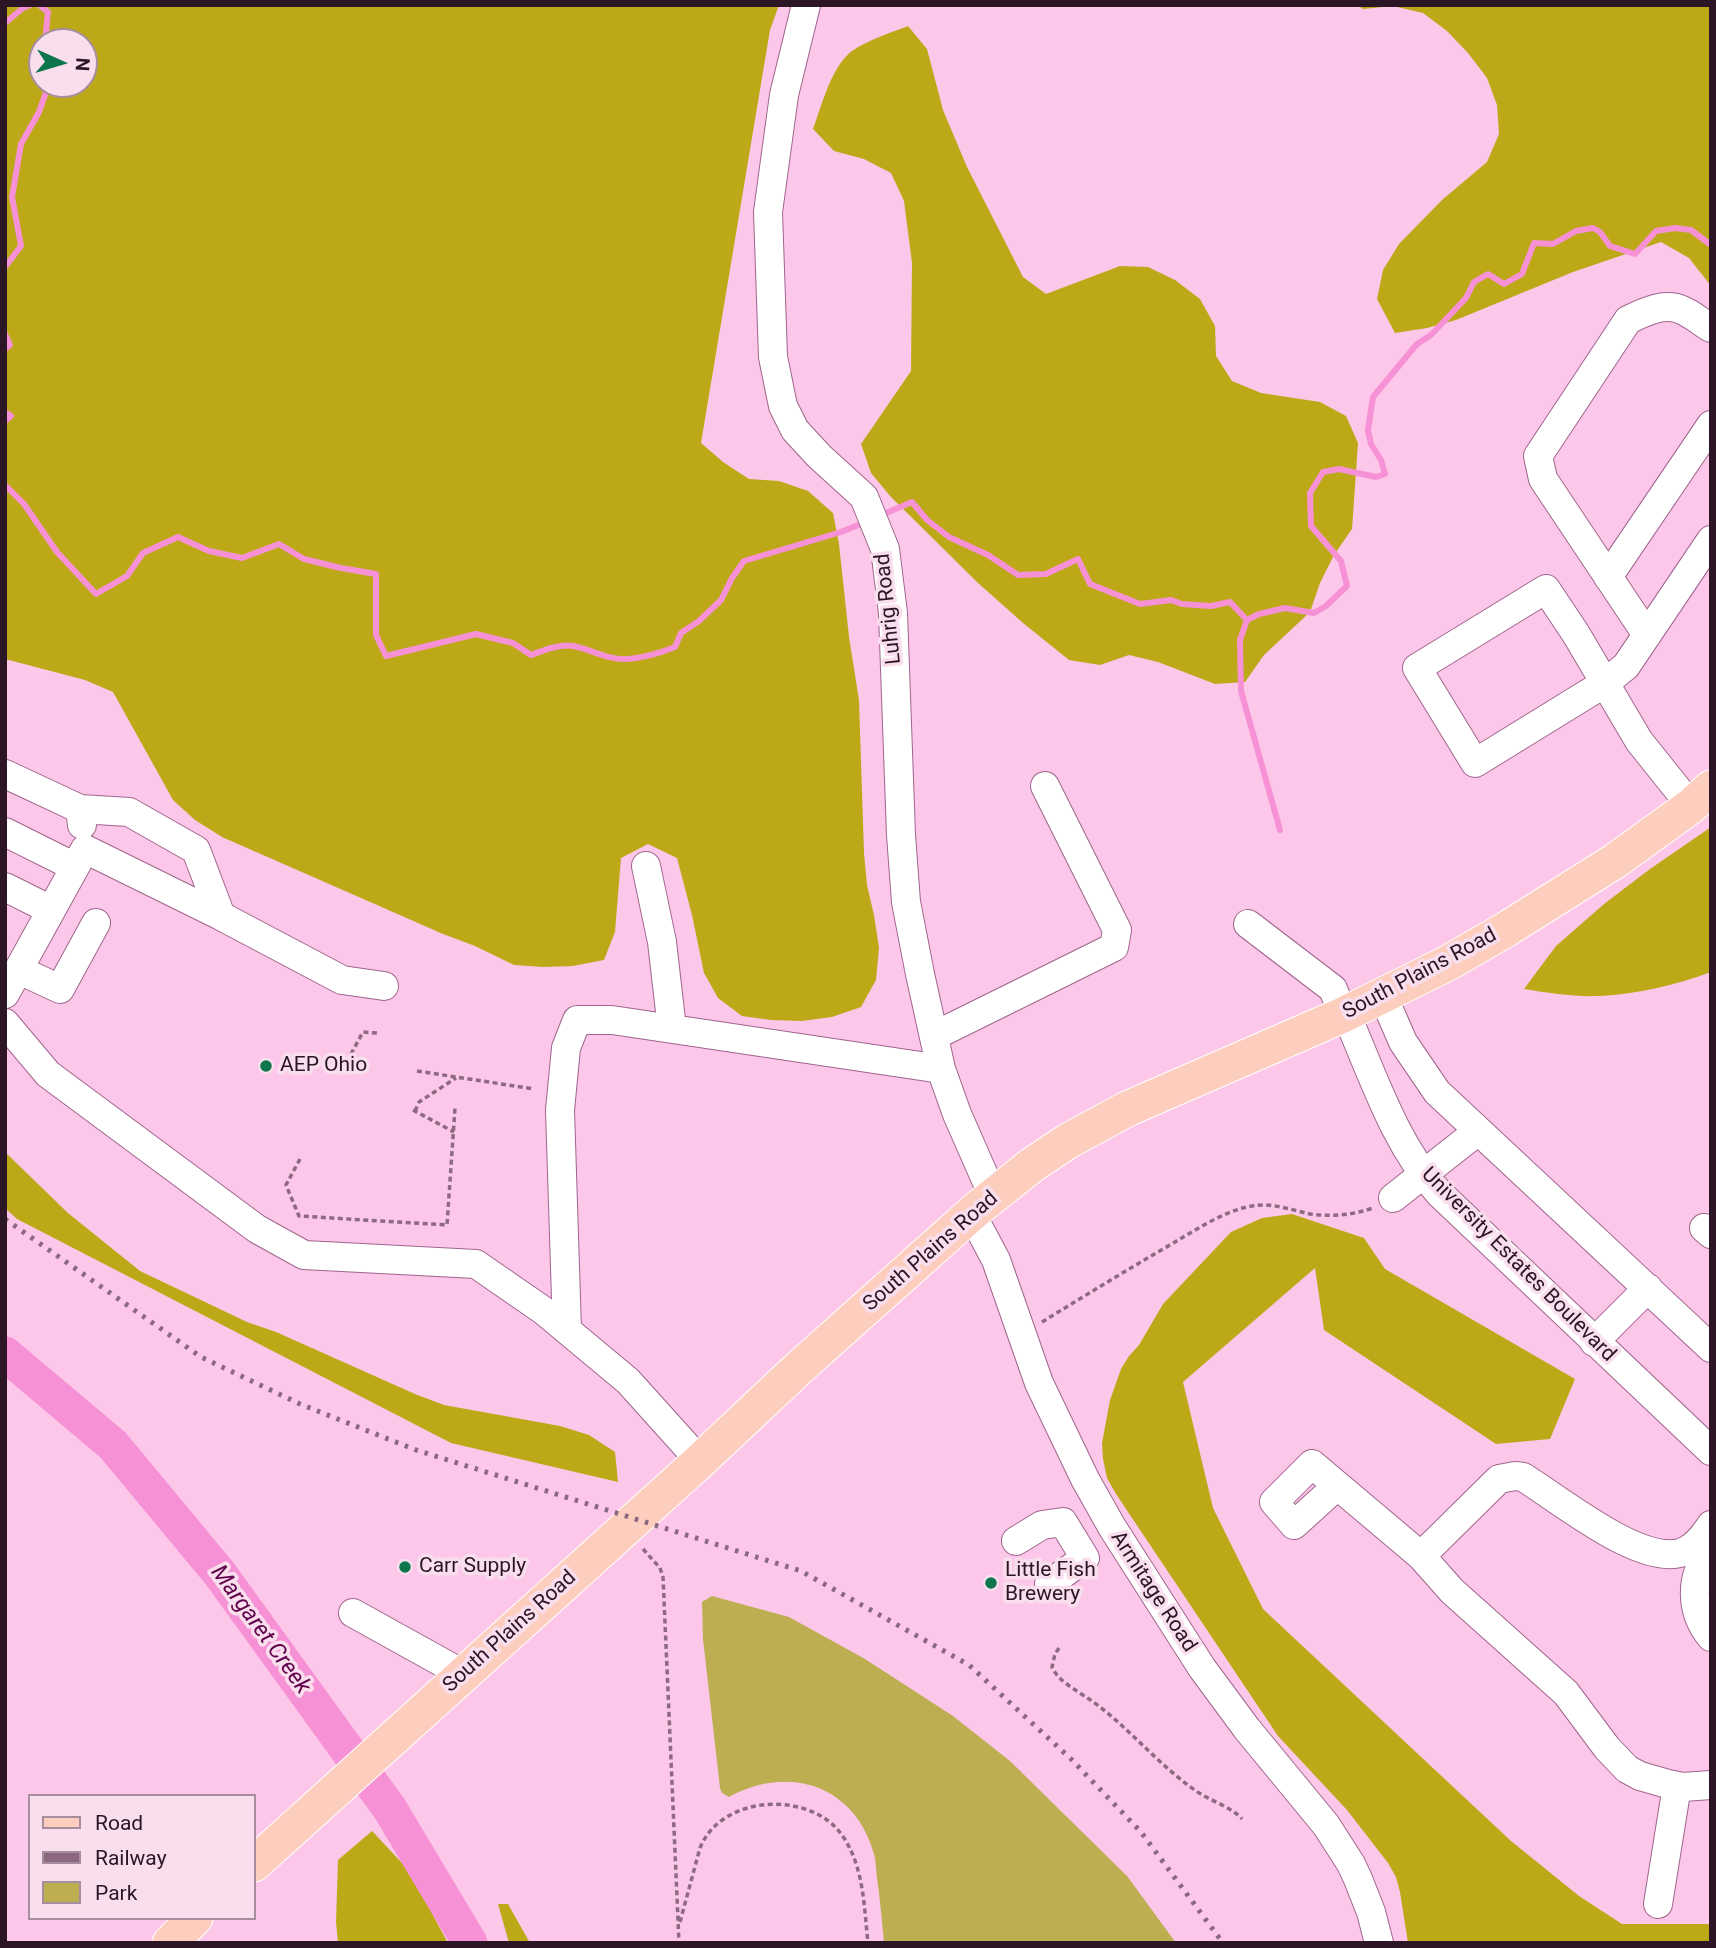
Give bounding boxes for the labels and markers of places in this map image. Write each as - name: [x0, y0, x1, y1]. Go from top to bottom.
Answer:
- place label: AEP Ohio: [280, 1053, 367, 1079]
- marker: AEP Ohio: [258, 1058, 274, 1074]
- place label: Carr Supply: [419, 1554, 526, 1580]
- place label: Little Fish Brewery: [1005, 1558, 1096, 1608]
- marker: Carr Supply: [397, 1559, 413, 1575]
- marker: Little Fish Brewery: [983, 1575, 999, 1591]

